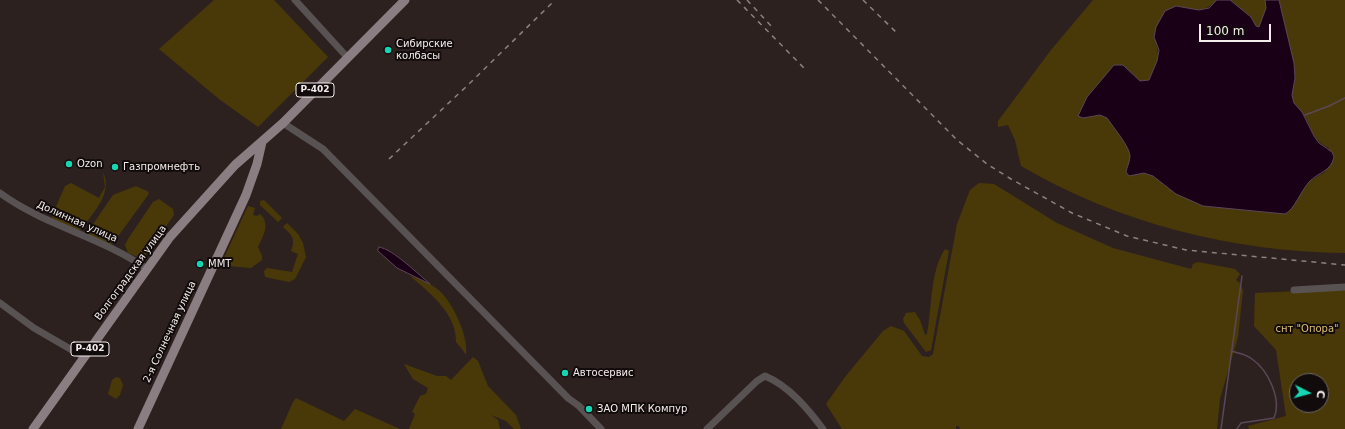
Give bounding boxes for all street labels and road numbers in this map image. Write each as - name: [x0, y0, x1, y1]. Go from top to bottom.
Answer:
- road number: Р-402: [296, 83, 334, 97]
- street label: Долинная улица: [35, 199, 119, 245]
- street label: Волгоградская улица: [93, 223, 169, 323]
- street label: 2-я Солнечная улица: [141, 279, 199, 385]
- road number: Р-402: [71, 342, 109, 356]

